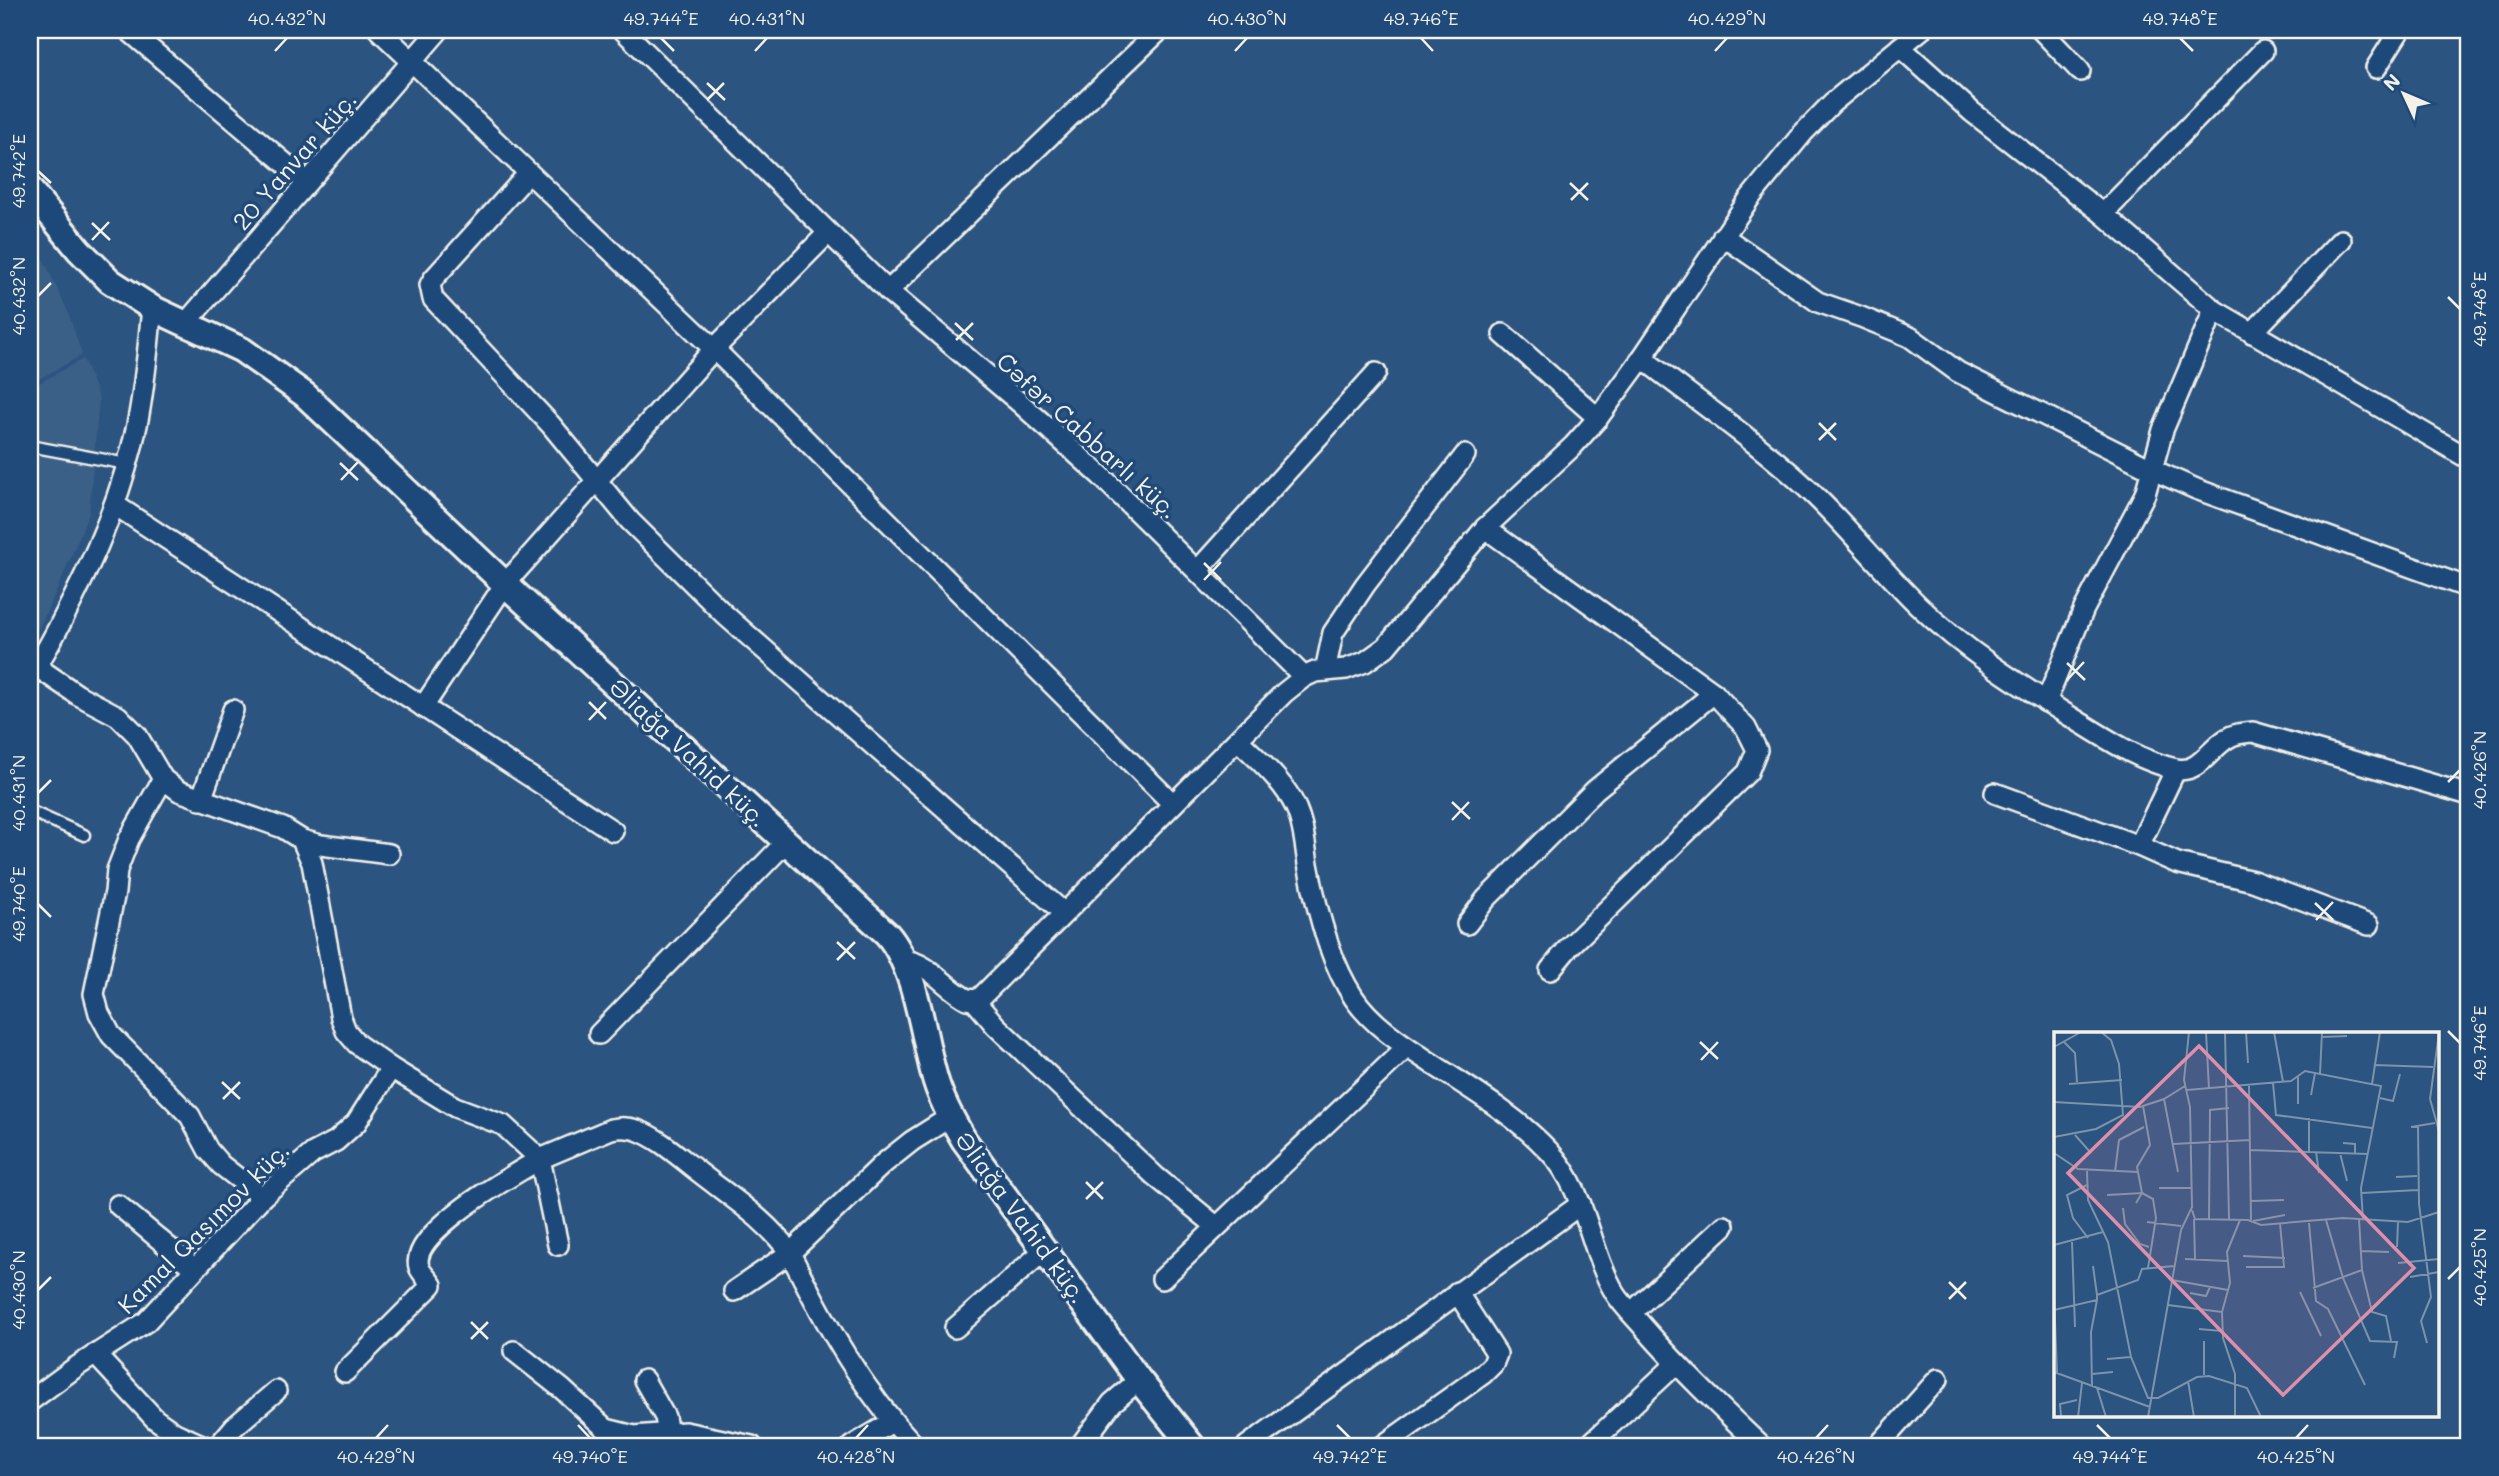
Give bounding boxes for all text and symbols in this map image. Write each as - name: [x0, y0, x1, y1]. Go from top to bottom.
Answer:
- text: 40.432°N: [248, 6, 326, 30]
- text: 49.744°E: [624, 6, 698, 30]
- text: 40.431°N: [729, 6, 805, 30]
- text: 40.430°N: [1207, 6, 1287, 30]
- text: 49.746°E: [1383, 6, 1459, 30]
- text: 40.429°N: [1688, 6, 1766, 30]
- text: 49.748°E: [2142, 6, 2218, 30]
- north arrow: [2370, 60, 2440, 130]
- text: N: [2377, 68, 2405, 96]
- street label: 20 Yanvar küç.: [225, 84, 363, 236]
- text: 49.742°E: [6, 134, 30, 208]
- text: 40.432°N: [6, 257, 30, 335]
- text: 49.748°E: [2467, 271, 2491, 347]
- street label: Cəfər Cabbarlı küç.: [991, 345, 1185, 525]
- street label: Əliağa Vahid küç.: [603, 671, 775, 833]
- text: 40.426°N: [2467, 731, 2491, 809]
- text: 40.431°N: [6, 755, 30, 831]
- text: 49.740°E: [6, 866, 30, 942]
- text: 49.746°E: [2467, 1005, 2491, 1081]
- inset map: [2054, 1032, 2440, 1416]
- street label: Əliağa Vahid küç.: [949, 1125, 1095, 1309]
- street label: Kamal Qasımov küç.: [110, 1134, 296, 1320]
- text: 40.425°N: [2467, 1228, 2491, 1306]
- text: 40.430°N: [6, 1250, 30, 1330]
- text: 40.429°N: [337, 1444, 415, 1468]
- text: 49.740°E: [552, 1444, 628, 1468]
- text: 40.428°N: [817, 1444, 895, 1468]
- text: 49.742°E: [1313, 1444, 1387, 1468]
- text: 40.426°N: [1777, 1444, 1855, 1468]
- text: 49.744°E: [2073, 1444, 2147, 1468]
- text: 40.425°N: [2257, 1444, 2335, 1468]

